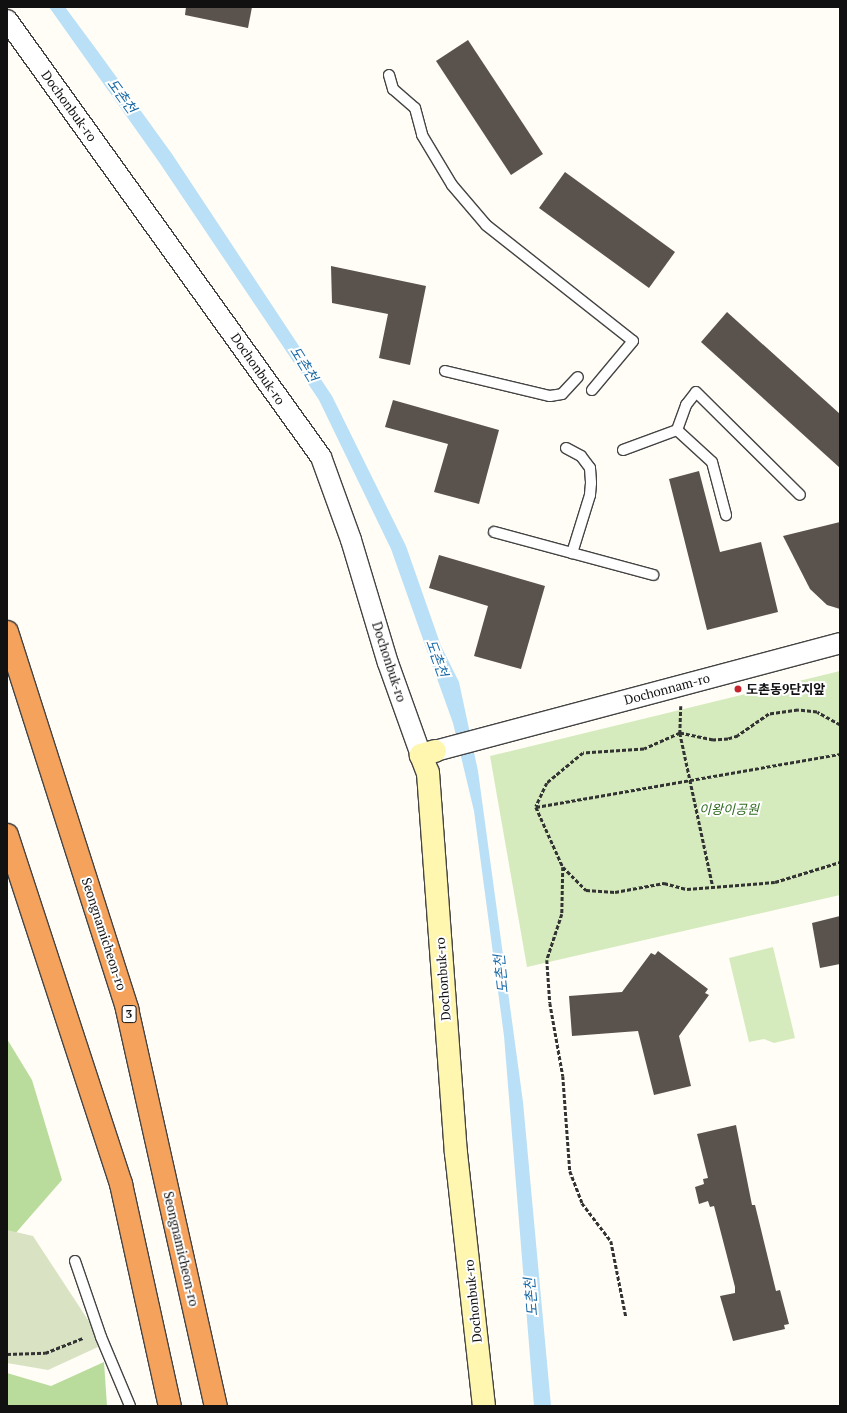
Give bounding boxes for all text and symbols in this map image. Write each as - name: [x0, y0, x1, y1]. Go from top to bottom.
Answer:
- street label: Dochonbuk-ro: [38, 68, 100, 144]
- water label: 도촌천: [104, 75, 140, 117]
- street label: Dochonbuk-ro: [228, 330, 288, 408]
- water label: 도촌천: [287, 343, 321, 385]
- street label: Dochonbuk-ro: [369, 620, 409, 704]
- water label: 도촌천: [422, 637, 452, 679]
- street label: Dochonnam-ro: [622, 670, 712, 708]
- place label: 도촌동9단지앞: [746, 681, 825, 697]
- marker: 도촌동9단지앞: [733, 684, 743, 694]
- park label: 이왕이공원: [699, 801, 759, 817]
- street label: Seongnamicheon-ro: [78, 876, 130, 992]
- street label: Dochonbuk-ro: [432, 937, 454, 1021]
- water label: 도촌천: [491, 954, 511, 994]
- road number: 3: [121, 1004, 137, 1024]
- street label: Seongnamicheon-ro: [160, 1190, 202, 1308]
- street label: Dochonbuk-ro: [461, 1259, 485, 1343]
- water label: 도촌천: [521, 1277, 541, 1317]

